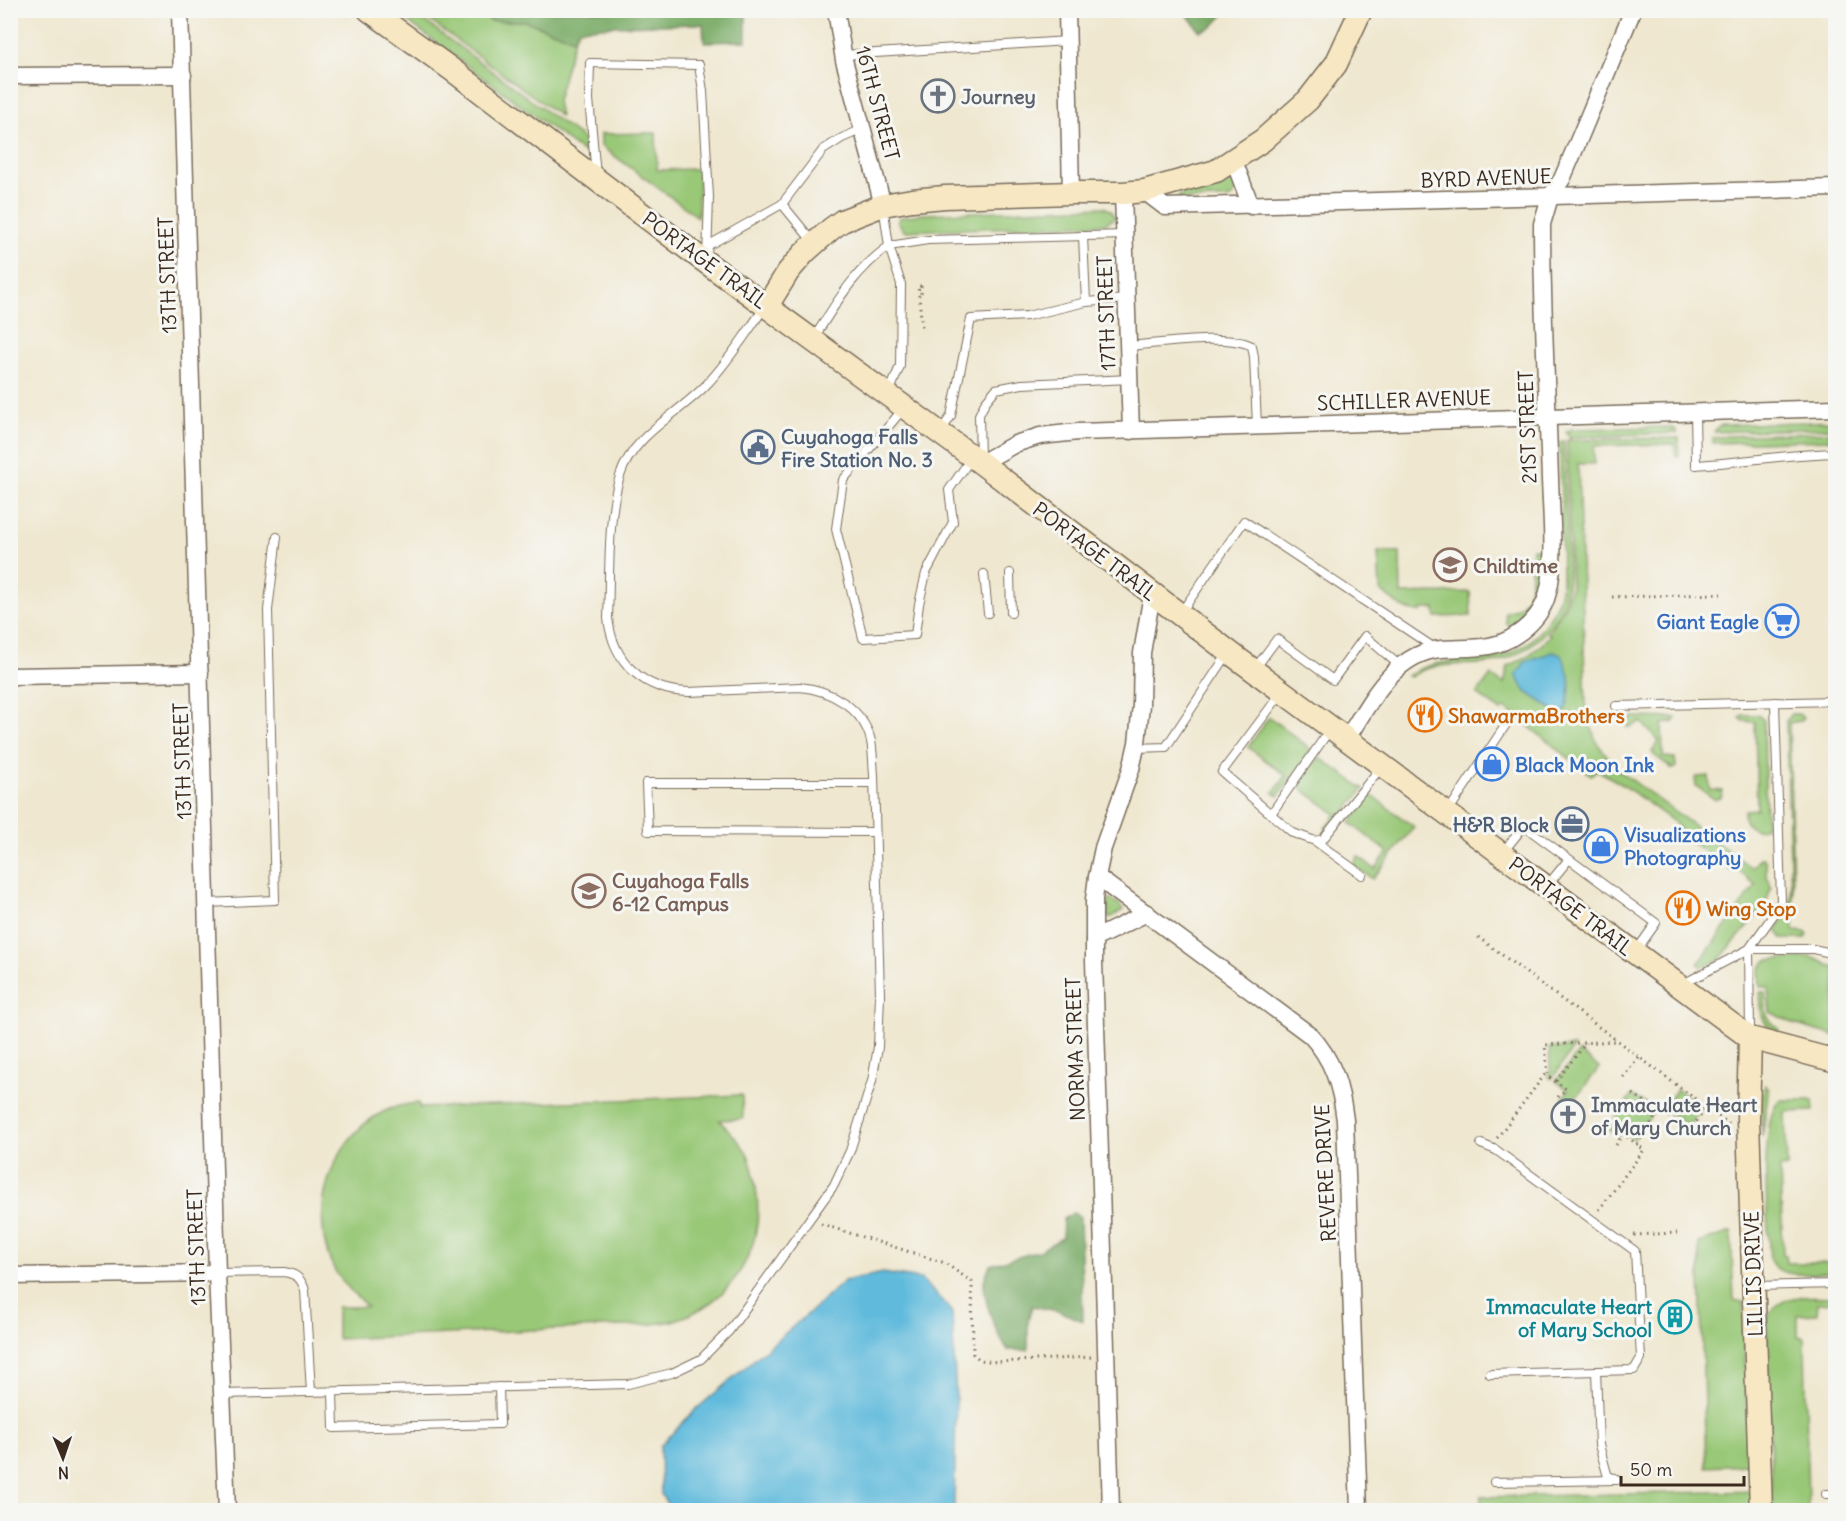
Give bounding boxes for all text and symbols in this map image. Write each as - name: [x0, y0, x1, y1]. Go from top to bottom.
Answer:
- street label: 16TH STREET: [851, 43, 905, 163]
- church icon: Journey: [920, 78, 956, 114]
- place label: Journey: [961, 84, 1036, 109]
- street label: BYRD AVENUE: [1420, 163, 1552, 193]
- street label: PORTAGE TRAIL: [637, 206, 773, 314]
- street label: 13TH STREET: [152, 216, 182, 334]
- street label: 17TH STREET: [1091, 255, 1121, 371]
- street label: 21ST STREET: [1513, 370, 1541, 484]
- street label: SCHILLER AVENUE: [1317, 384, 1491, 416]
- place label: Cuyahoga Falls Fire Station No. 3: [781, 424, 933, 472]
- public building icon: Cuyahoga Falls Fire Station No. 3: [740, 429, 776, 465]
- street label: PORTAGE TRAIL: [1028, 496, 1162, 606]
- school or university icon: Childtime: [1432, 547, 1468, 583]
- place label: Childtime: [1473, 553, 1558, 578]
- supermarket icon: Giant Eagle: [1764, 603, 1800, 639]
- place label: Giant Eagle: [1657, 609, 1759, 634]
- restaurant icon: ShawarmaBrothers: [1407, 697, 1443, 733]
- street label: 13TH STREET: [167, 702, 197, 820]
- place label: ShawarmaBrothers: [1448, 703, 1625, 728]
- shop icon: Black Moon Ink: [1474, 746, 1510, 782]
- place label: Black Moon Ink: [1515, 752, 1654, 777]
- office icon: H&R Block: [1554, 806, 1590, 842]
- place label: H&R Block: [1453, 812, 1549, 837]
- place label: Visualizations Photography: [1624, 822, 1746, 870]
- shop icon: Visualizations Photography: [1583, 828, 1619, 864]
- street label: PORTAGE TRAIL: [1504, 851, 1638, 961]
- place label: Cuyahoga Falls 6-12 Campus: [612, 868, 749, 916]
- school or university icon: Cuyahoga Falls 6-12 Campus: [571, 873, 607, 909]
- restaurant icon: Wing Stop: [1665, 890, 1701, 926]
- place label: Wing Stop: [1706, 896, 1796, 921]
- street label: NORMA STREET: [1060, 977, 1090, 1121]
- place label: Immaculate Heart of Mary Church: [1591, 1092, 1757, 1140]
- church icon: Immaculate Heart of Mary Church: [1550, 1098, 1586, 1134]
- street label: REVERE DRIVE: [1309, 1104, 1341, 1242]
- street label: 13TH STREET: [181, 1188, 211, 1306]
- street label: LILLIS DRIVE: [1738, 1211, 1768, 1337]
- place label: Immaculate Heart of Mary School: [1486, 1294, 1652, 1342]
- building icon: Immaculate Heart of Mary School: [1657, 1299, 1693, 1335]
- north arrow: [33, 1428, 93, 1488]
- scale bar: [1621, 1449, 1744, 1487]
- text: 50 m: [1630, 1458, 1672, 1481]
- text: N: [58, 1463, 69, 1483]

